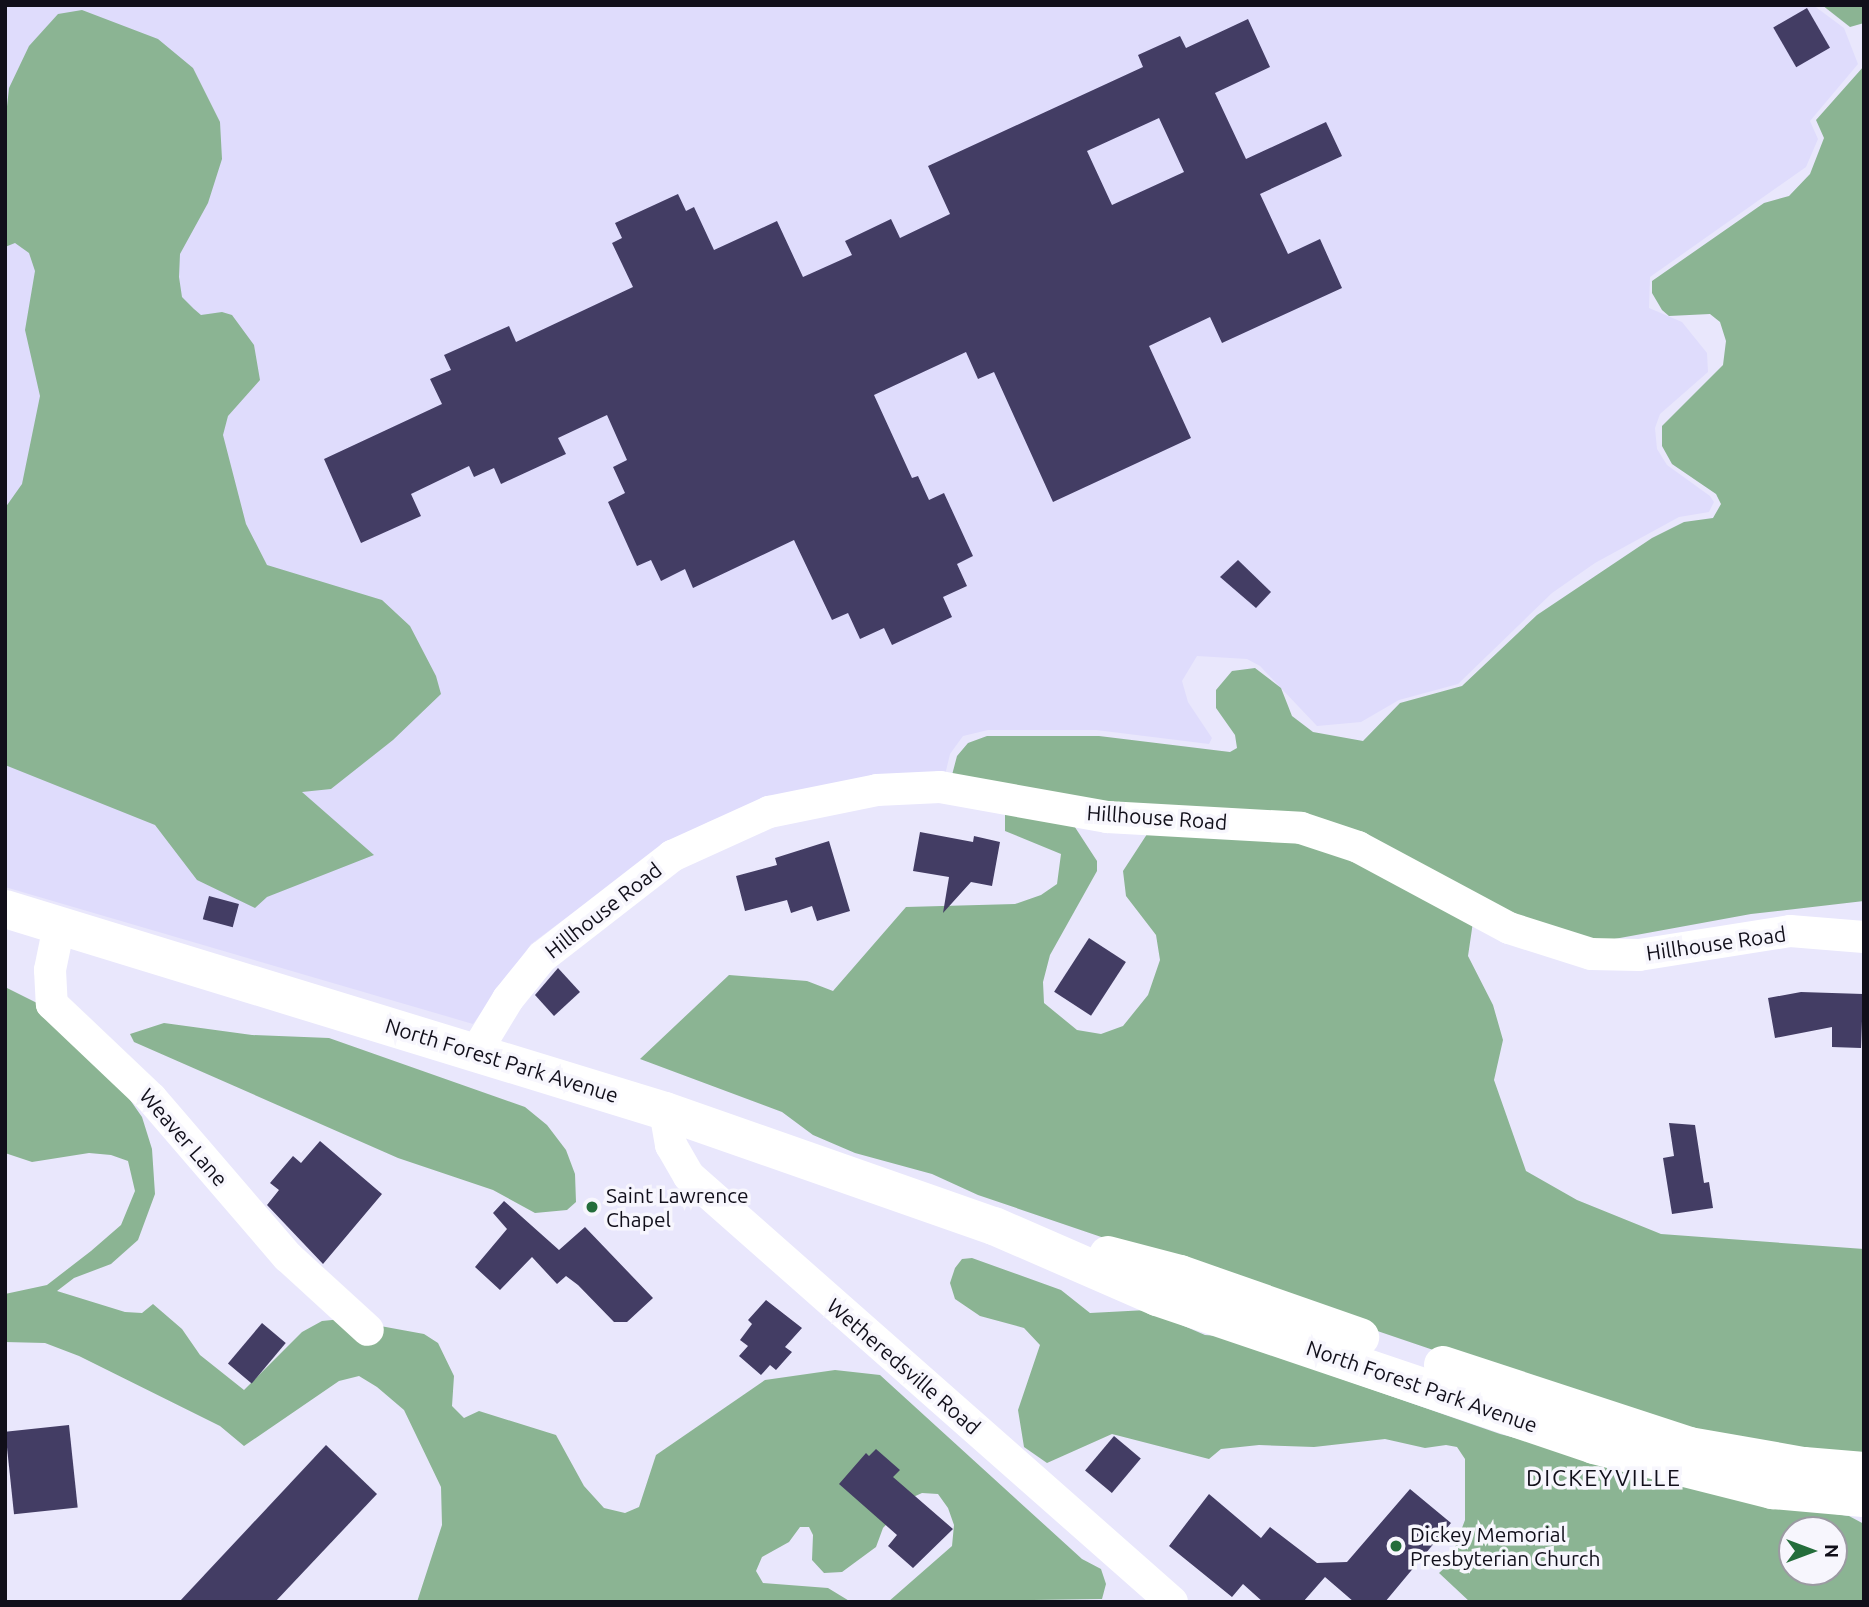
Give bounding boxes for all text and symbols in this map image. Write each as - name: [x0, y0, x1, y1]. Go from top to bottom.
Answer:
- street label: Hillhouse Road: [1086, 800, 1228, 834]
- street label: Hillhouse Road: [540, 857, 666, 963]
- street label: Hillhouse Road: [1644, 921, 1788, 965]
- street label: North Forest Park Avenue: [382, 1012, 622, 1108]
- street label: Weaver Lane: [135, 1083, 233, 1191]
- place label: Saint Lawrence Chapel: [606, 1182, 749, 1232]
- marker: Saint Lawrence Chapel: [584, 1199, 600, 1215]
- street label: Wetheredsville Road: [822, 1293, 986, 1439]
- street label: North Forest Park Avenue: [1303, 1335, 1541, 1437]
- district label: DICKEYVILLE: [1527, 1464, 1681, 1492]
- north arrow: [1778, 1516, 1848, 1586]
- place label: Dickey Memorial Presbyterian Church: [1410, 1521, 1601, 1571]
- marker: Dickey Memorial Presbyterian Church: [1388, 1538, 1404, 1554]
- text: N: [1821, 1544, 1843, 1558]

